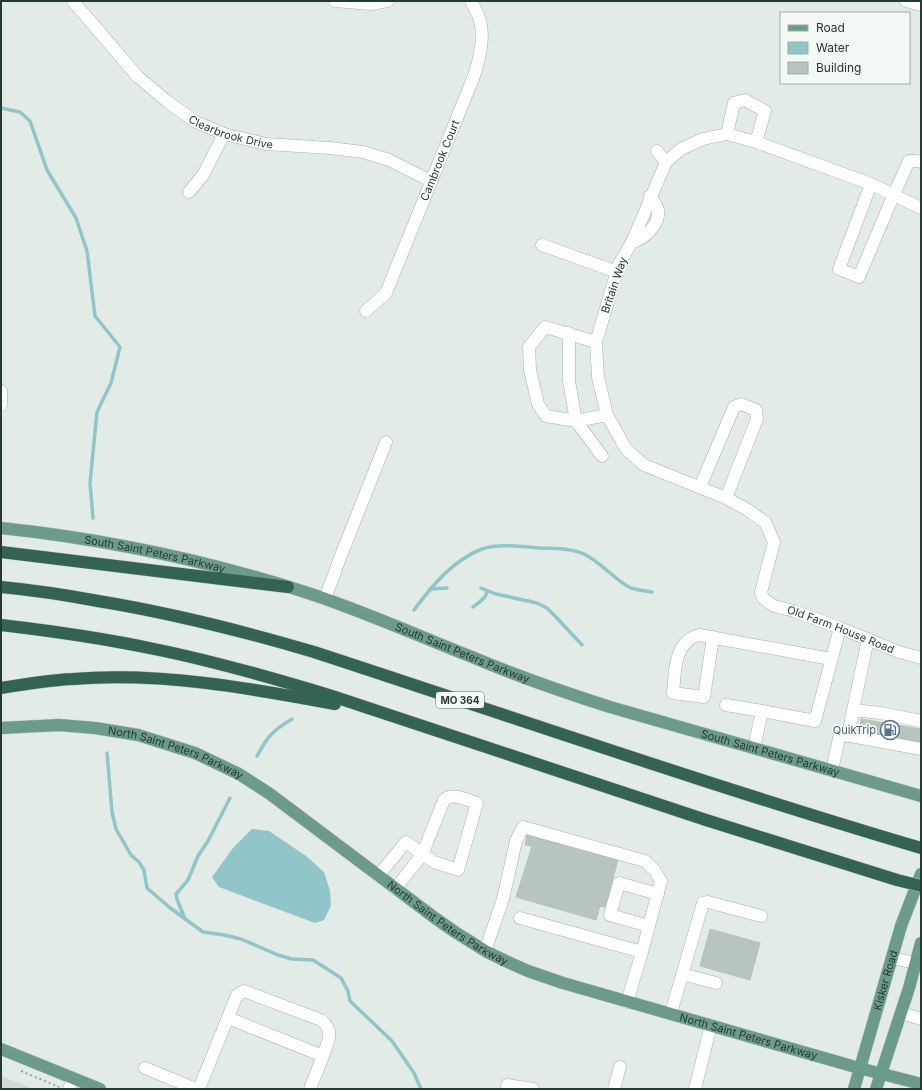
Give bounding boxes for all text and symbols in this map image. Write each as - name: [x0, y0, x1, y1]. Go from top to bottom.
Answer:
- legend: [780, 12, 910, 84]
- text: Road: [816, 20, 845, 35]
- text: Water: [816, 40, 850, 55]
- text: Building: [816, 60, 861, 75]
- street label: Clearbrook Drive: [186, 112, 273, 151]
- street label: Cambrook Court: [417, 118, 463, 203]
- street label: Britain Way: [598, 255, 630, 315]
- street label: South Saint Peters Parkway: [83, 532, 227, 576]
- street label: Old Farm House Road: [786, 603, 896, 656]
- street label: South Saint Peters Parkway: [393, 620, 532, 686]
- road number: MO 364: [436, 692, 484, 708]
- fuel station icon: QuikTrip: [879, 719, 901, 741]
- street label: North Saint Peters Parkway: [107, 723, 246, 782]
- place label: QuikTrip: [833, 723, 876, 737]
- street label: South Saint Peters Parkway: [699, 726, 841, 779]
- street label: North Saint Peters Parkway: [384, 878, 510, 968]
- street label: Kisker Road: [870, 949, 901, 1012]
- street label: North Saint Peters Parkway: [678, 1010, 819, 1063]

